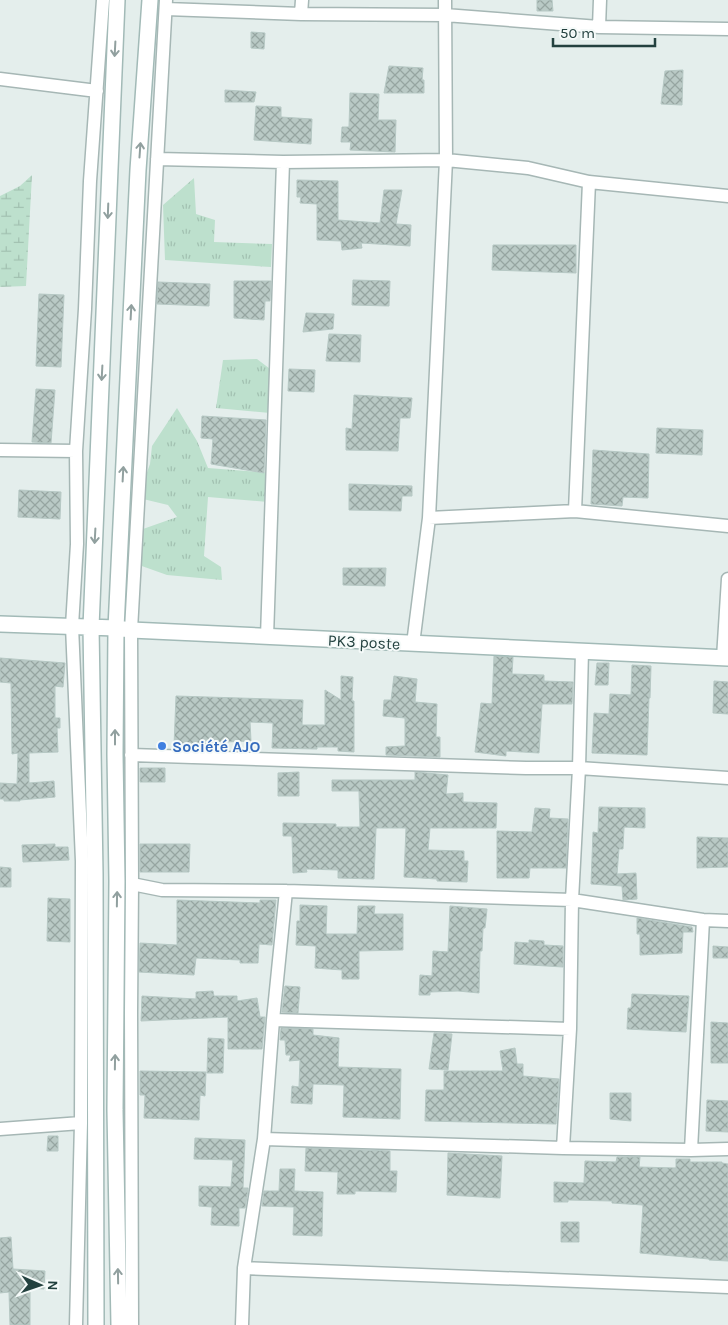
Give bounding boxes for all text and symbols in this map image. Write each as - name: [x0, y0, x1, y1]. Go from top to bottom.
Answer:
- scale bar: [553, 15, 656, 47]
- text: 50 m: [560, 24, 595, 42]
- one-way arrow: [110, 40, 119, 56]
- one-way arrow: [135, 142, 144, 158]
- one-way arrow: [103, 202, 113, 219]
- one-way arrow: [127, 304, 136, 320]
- one-way arrow: [97, 365, 106, 381]
- one-way arrow: [119, 467, 128, 483]
- one-way arrow: [90, 528, 99, 544]
- street label: PK3 poste: [327, 631, 401, 653]
- one-way arrow: [110, 729, 120, 745]
- place label: Société AJO: [172, 737, 260, 756]
- marker: Société AJO: [156, 740, 168, 752]
- one-way arrow: [112, 891, 121, 907]
- one-way arrow: [110, 1054, 120, 1070]
- north arrow: [15, 1260, 65, 1310]
- one-way arrow: [113, 1269, 123, 1285]
- text: N: [44, 1280, 61, 1291]

